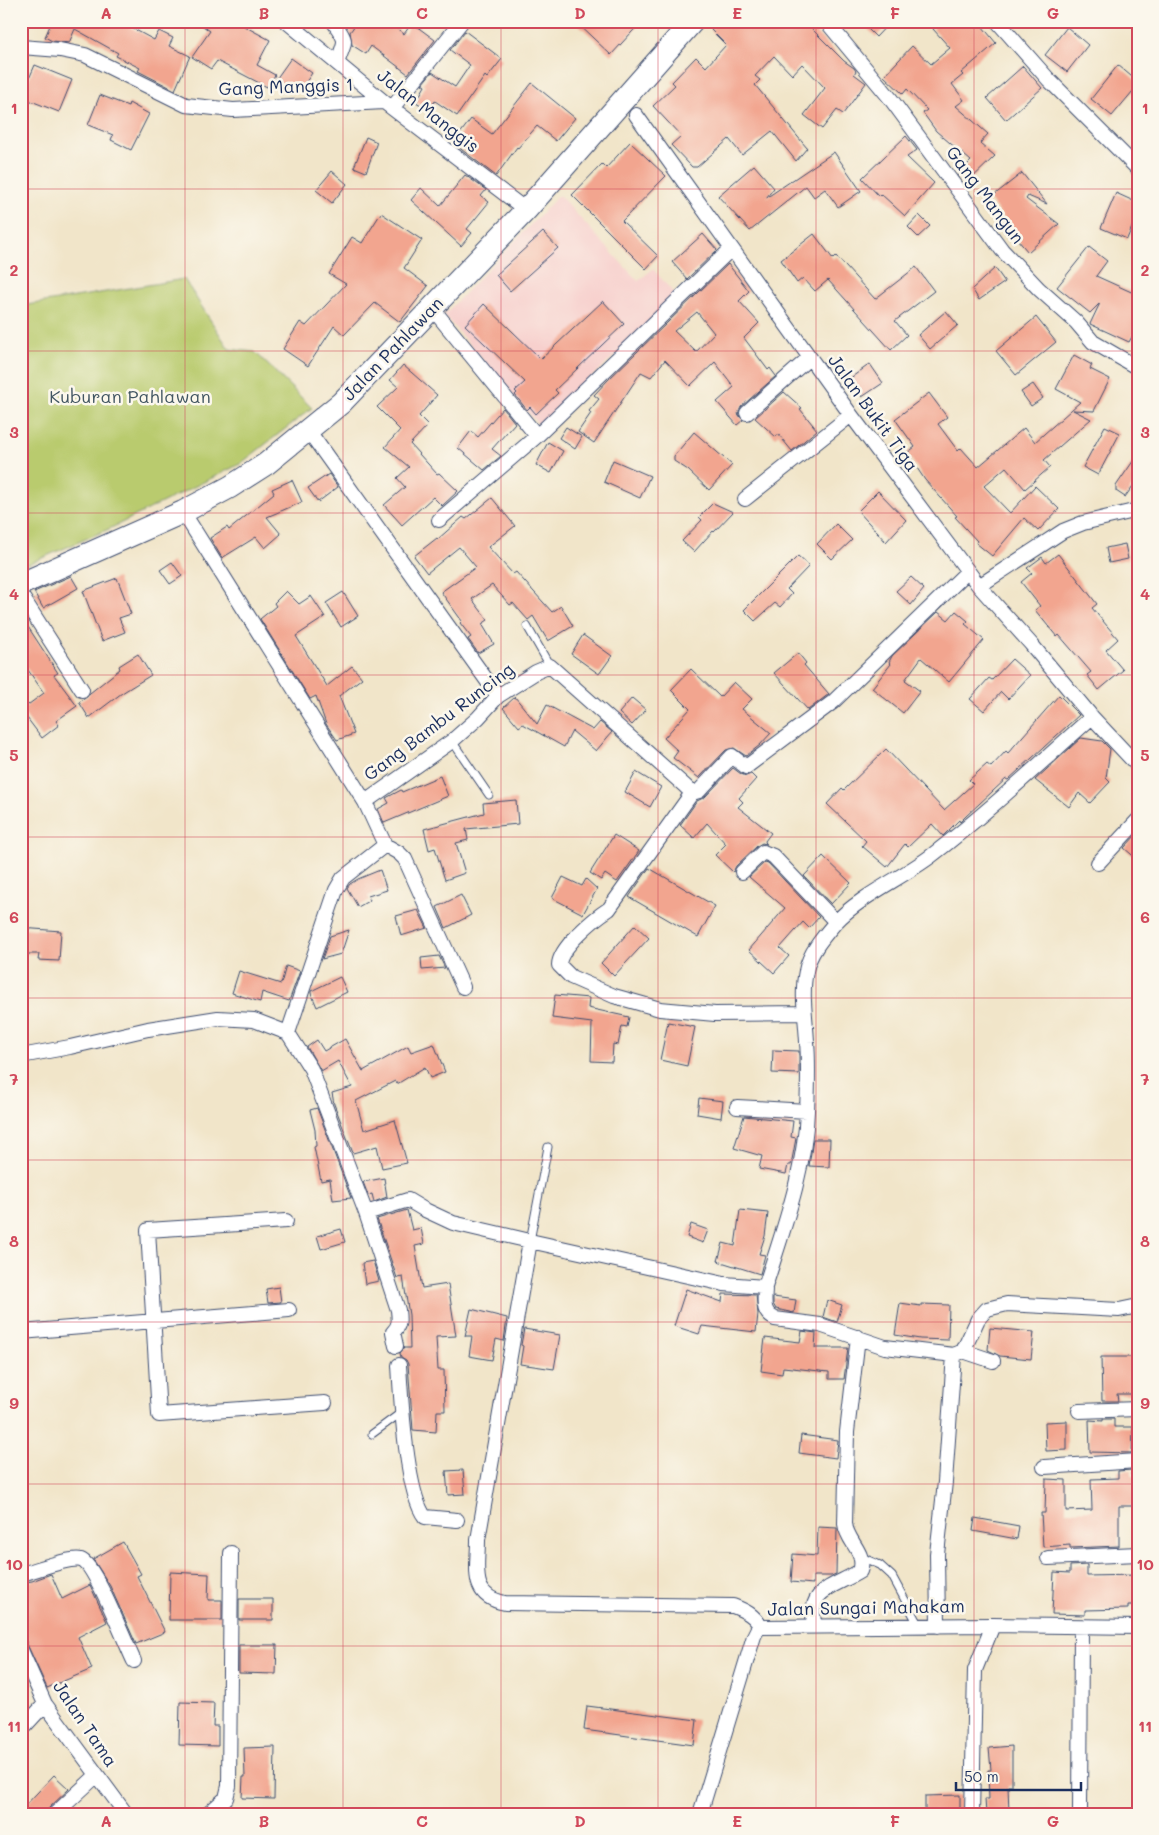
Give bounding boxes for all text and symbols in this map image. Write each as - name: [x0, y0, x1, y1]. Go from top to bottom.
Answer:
- text: A: [100, 2, 112, 23]
- text: B: [259, 2, 269, 23]
- text: C: [416, 2, 428, 23]
- text: D: [574, 2, 586, 23]
- text: E: [732, 2, 742, 23]
- text: F: [890, 2, 900, 23]
- text: G: [1047, 2, 1059, 23]
- street label: Jalan Manggis: [373, 63, 485, 158]
- street label: Gang Manggis 1: [218, 72, 354, 100]
- text: 1: [10, 97, 18, 118]
- text: 1: [1141, 97, 1149, 118]
- street label: Gang Mangun: [941, 141, 1030, 248]
- text: 2: [10, 259, 19, 280]
- text: 2: [1141, 259, 1150, 280]
- street label: Jalan Pahlawan: [336, 291, 448, 405]
- street label: Jalan Bukit Tiga: [823, 349, 925, 476]
- park label: Kuburan Pahlawan: [49, 384, 211, 408]
- text: 3: [9, 421, 19, 442]
- text: 3: [1140, 421, 1150, 442]
- text: 4: [9, 583, 19, 604]
- text: 4: [1140, 583, 1150, 604]
- street label: Gang Bambu Runcing: [358, 657, 518, 786]
- text: 5: [9, 744, 19, 765]
- text: 5: [1140, 744, 1150, 765]
- text: 6: [9, 906, 19, 927]
- text: 6: [1140, 906, 1150, 927]
- text: 7: [10, 1068, 19, 1089]
- text: 7: [1141, 1068, 1150, 1089]
- text: 8: [9, 1230, 19, 1251]
- text: 8: [1140, 1230, 1150, 1251]
- text: 9: [9, 1392, 19, 1413]
- text: 9: [1140, 1392, 1150, 1413]
- text: 10: [5, 1553, 23, 1574]
- text: 10: [1136, 1553, 1154, 1574]
- street label: Jalan Sungai Mahakam: [767, 1593, 965, 1621]
- street label: Jalan Tama: [48, 1676, 124, 1771]
- text: 11: [7, 1715, 21, 1736]
- text: 11: [1138, 1715, 1152, 1736]
- scale bar: [956, 1760, 1082, 1792]
- text: 50 m: [964, 1766, 999, 1786]
- text: A: [100, 1810, 112, 1831]
- text: B: [259, 1810, 269, 1831]
- text: C: [416, 1810, 428, 1831]
- text: D: [574, 1810, 586, 1831]
- text: E: [732, 1810, 742, 1831]
- text: F: [890, 1810, 900, 1831]
- text: G: [1047, 1810, 1059, 1831]

